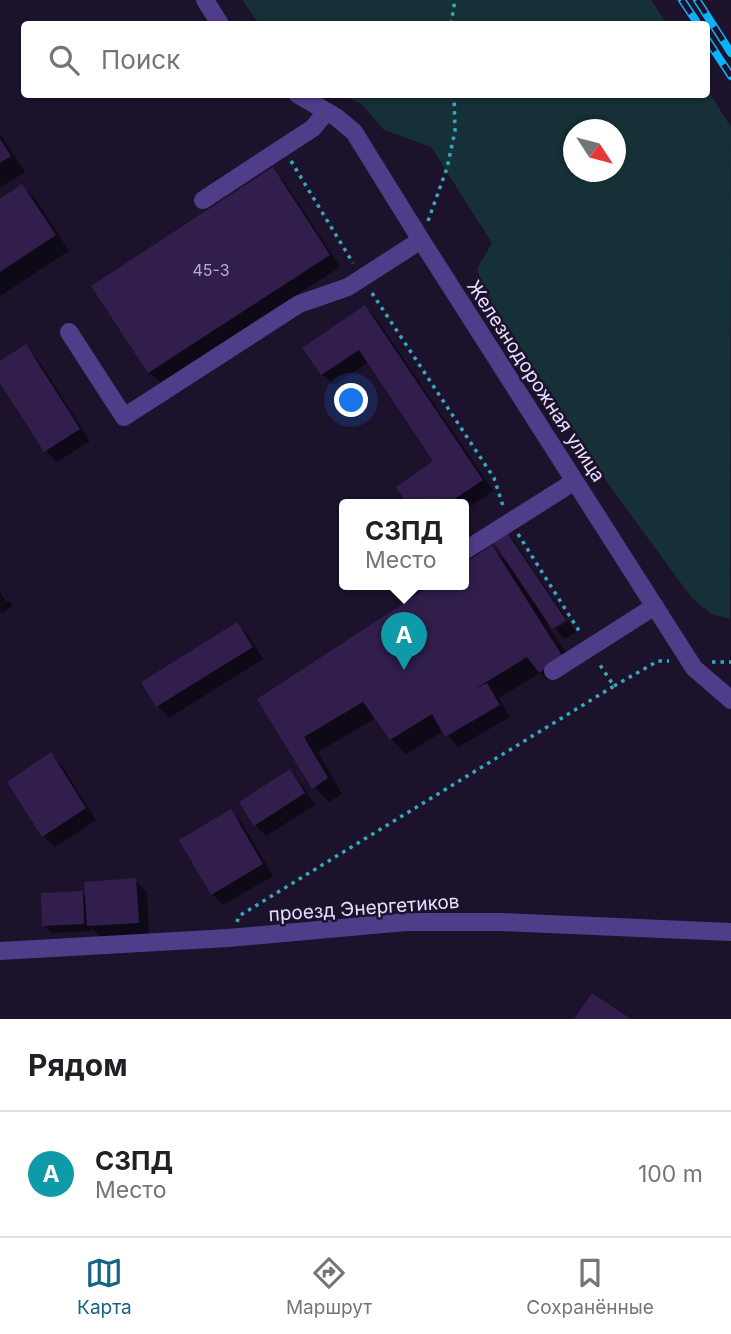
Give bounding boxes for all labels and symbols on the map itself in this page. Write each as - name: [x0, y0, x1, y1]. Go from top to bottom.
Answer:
- north arrow: [563, 119, 626, 182]
- house number: 45-3: [192, 260, 230, 280]
- street label: Железнодорожная улица: [462, 276, 610, 486]
- your location: [334, 383, 368, 417]
- pin: A: [381, 612, 427, 670]
- street label: проезд Энергетиков: [268, 890, 460, 926]

